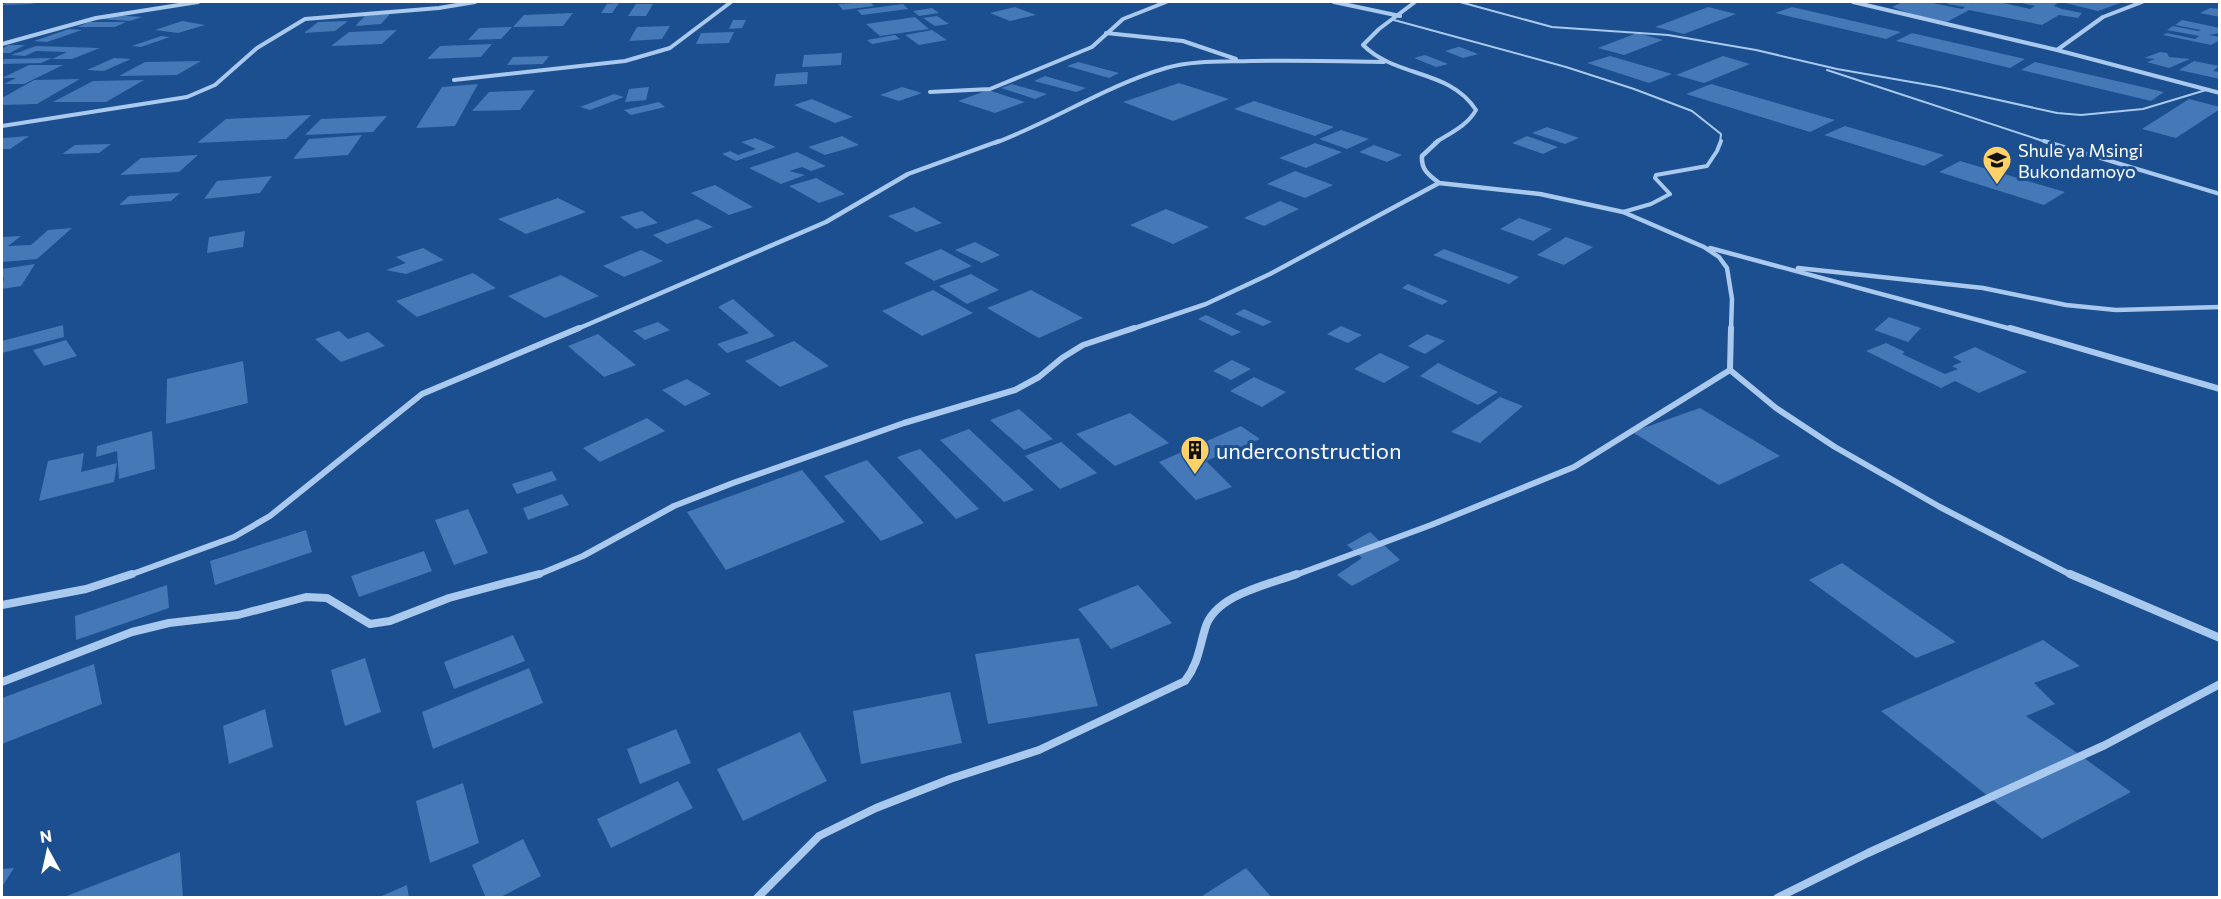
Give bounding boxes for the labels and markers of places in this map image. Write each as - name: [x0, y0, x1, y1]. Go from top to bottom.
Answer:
- place label: Shule ya Msingi Bukondamoyo: [2018, 139, 2143, 182]
- school or university icon: Shule ya Msingi Bukondamoyo: [1981, 144, 2013, 186]
- building icon: underconstruction: [1179, 434, 1211, 476]
- place label: underconstruction: [1216, 437, 1402, 464]

